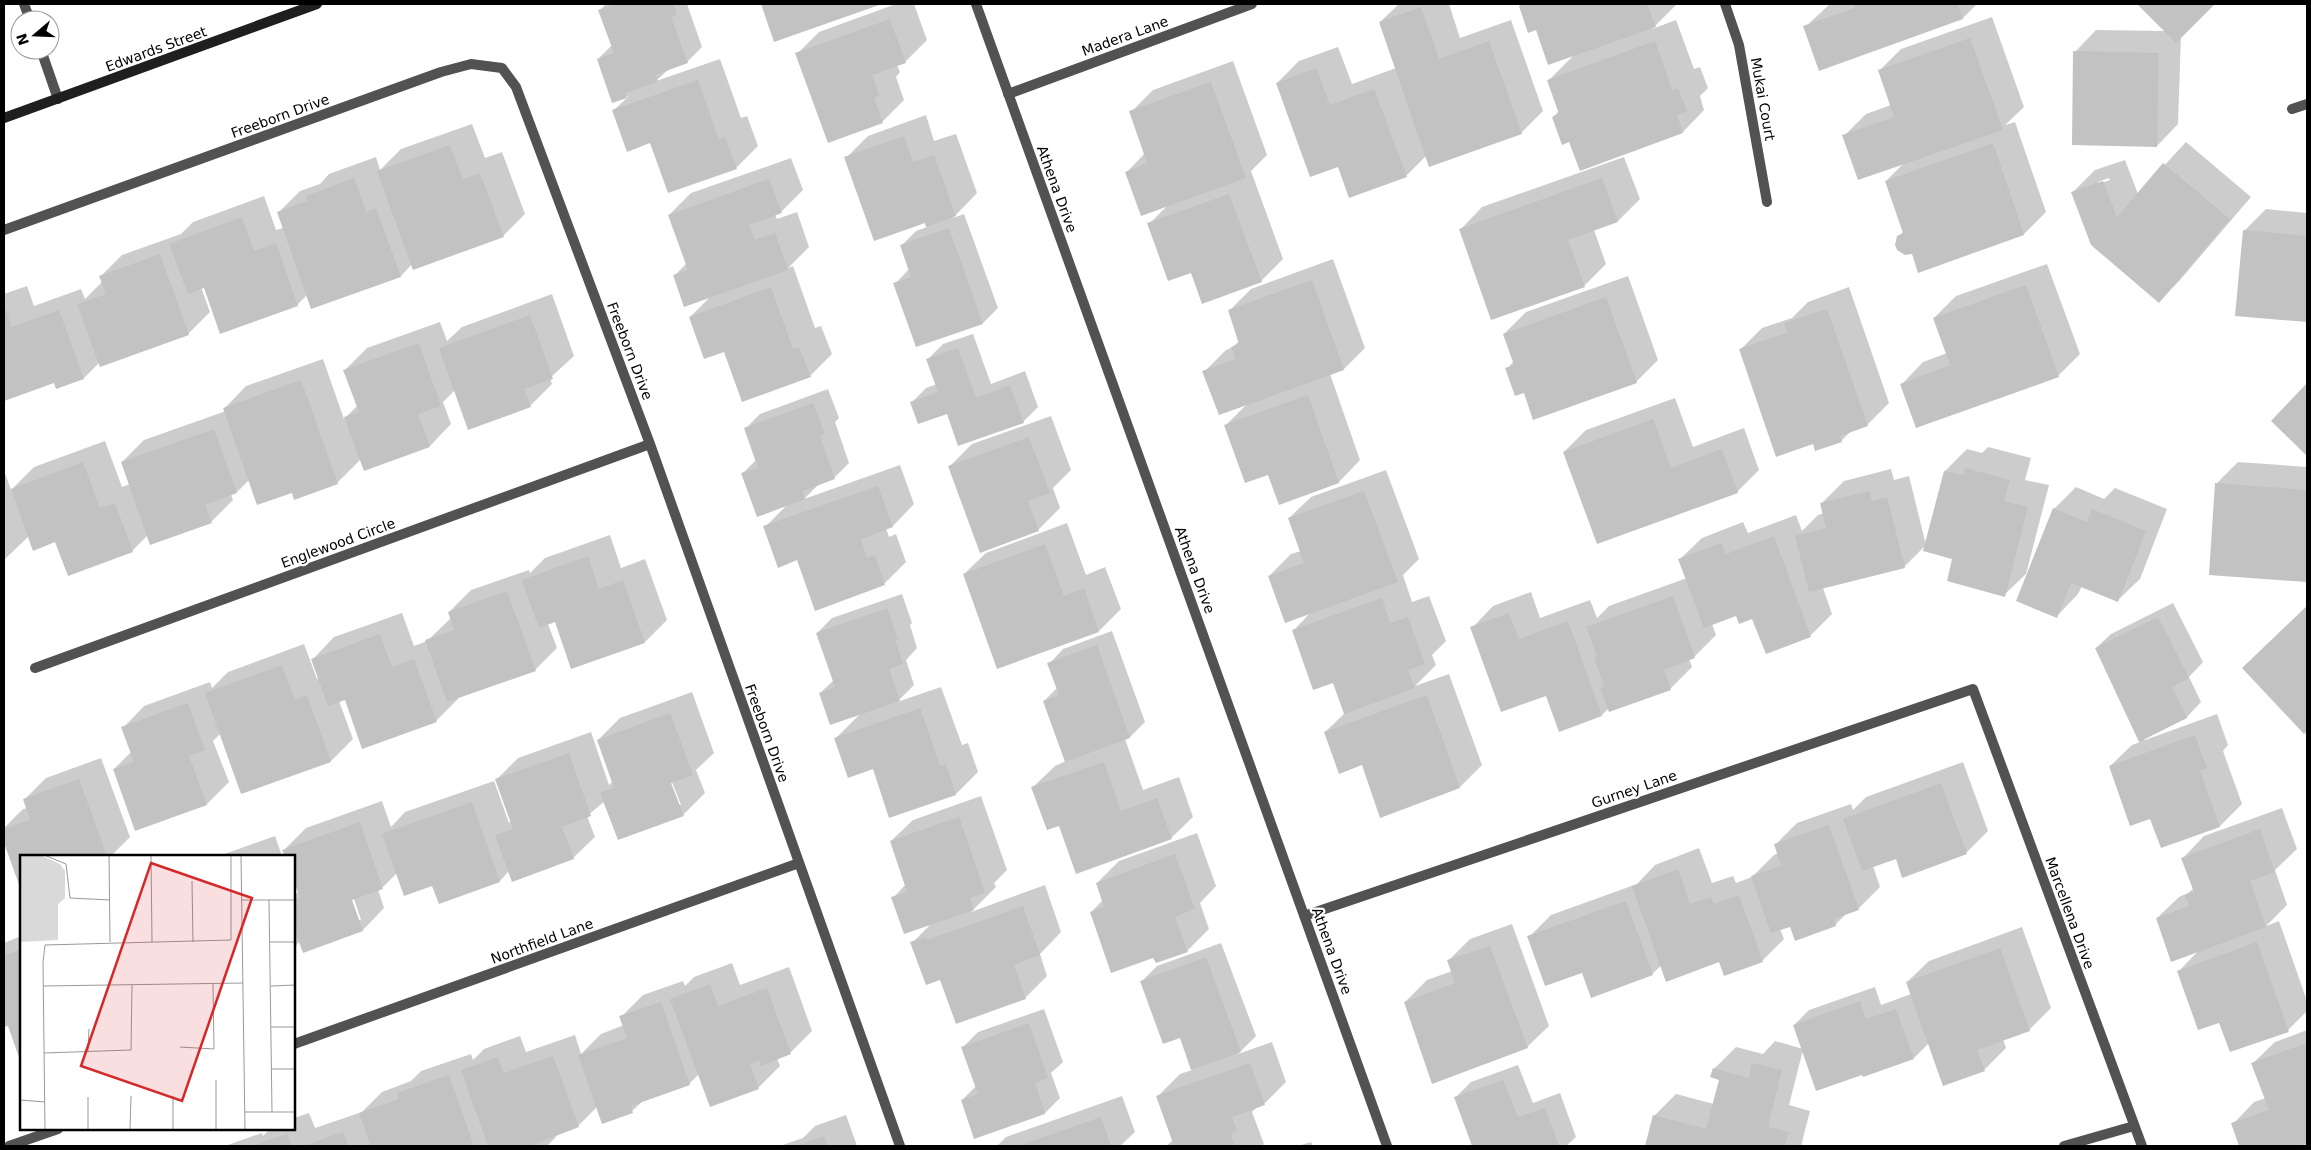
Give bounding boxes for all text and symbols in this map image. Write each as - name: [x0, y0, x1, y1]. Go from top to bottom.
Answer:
- north arrow: [10, 10, 60, 60]
- street label: Madera Lane: [1080, 13, 1170, 59]
- street label: Edwards Street: [103, 23, 209, 75]
- text: N: [13, 31, 32, 47]
- street label: Mukai Court: [1748, 56, 1778, 142]
- street label: Freeborn Drive: [229, 91, 331, 141]
- street label: Athena Drive: [1034, 143, 1080, 235]
- street label: Freeborn Drive: [604, 300, 656, 402]
- street label: Englewood Circle: [279, 515, 397, 571]
- street label: Athena Drive: [1172, 524, 1218, 616]
- street label: Freeborn Drive: [742, 682, 792, 784]
- street label: Gurney Lane: [1589, 767, 1679, 811]
- inset map: [20, 855, 295, 1130]
- street label: Marcellena Drive: [2042, 855, 2098, 971]
- street label: Athena Drive: [1309, 905, 1355, 997]
- street label: Northfield Lane: [489, 915, 595, 967]

